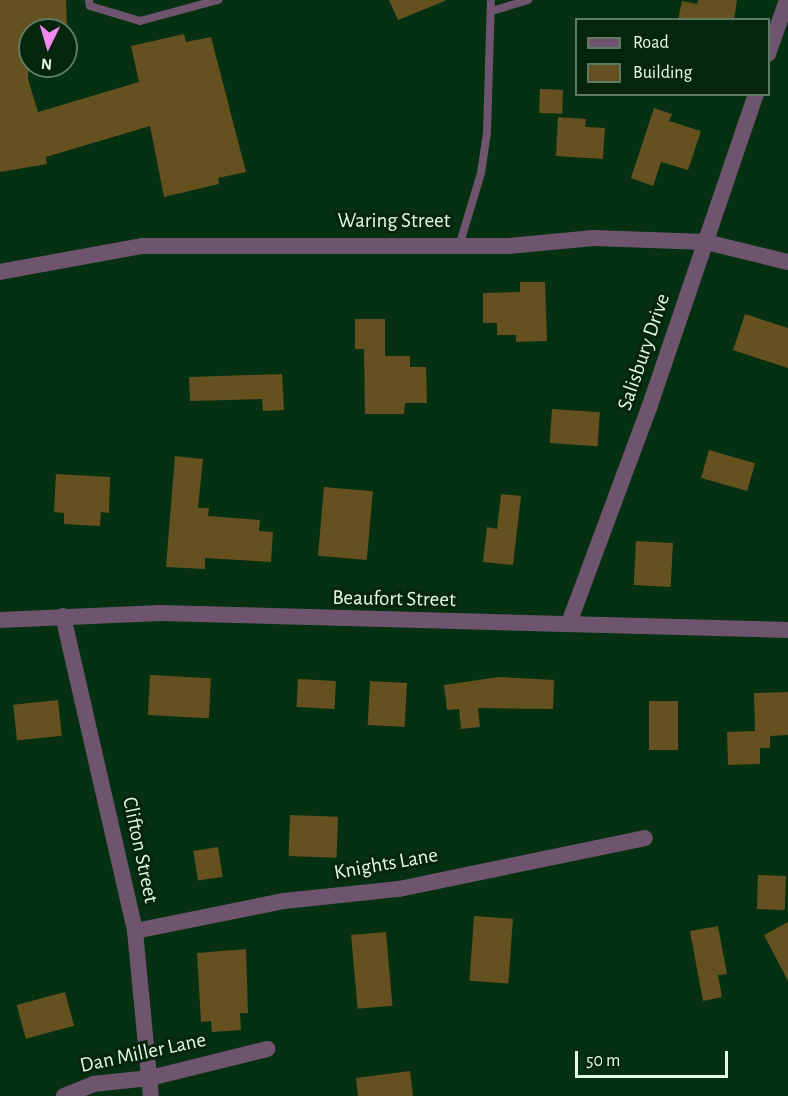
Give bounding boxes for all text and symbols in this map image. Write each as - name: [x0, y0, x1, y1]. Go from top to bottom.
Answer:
- north arrow: [18, 18, 78, 78]
- legend: [575, 18, 770, 96]
- text: Road: [633, 34, 669, 52]
- text: N: [40, 55, 53, 72]
- text: Building: [633, 64, 692, 82]
- street label: Waring Street: [338, 208, 450, 234]
- street label: Salisbury Drive: [612, 290, 676, 414]
- street label: Beaufort Street: [332, 585, 456, 613]
- street label: Clifton Street: [116, 795, 164, 905]
- street label: Knights Lane: [332, 842, 440, 886]
- street label: Dan Miller Lane: [78, 1027, 208, 1079]
- scale bar: [578, 1039, 731, 1077]
- text: 50 m: [586, 1052, 620, 1070]

